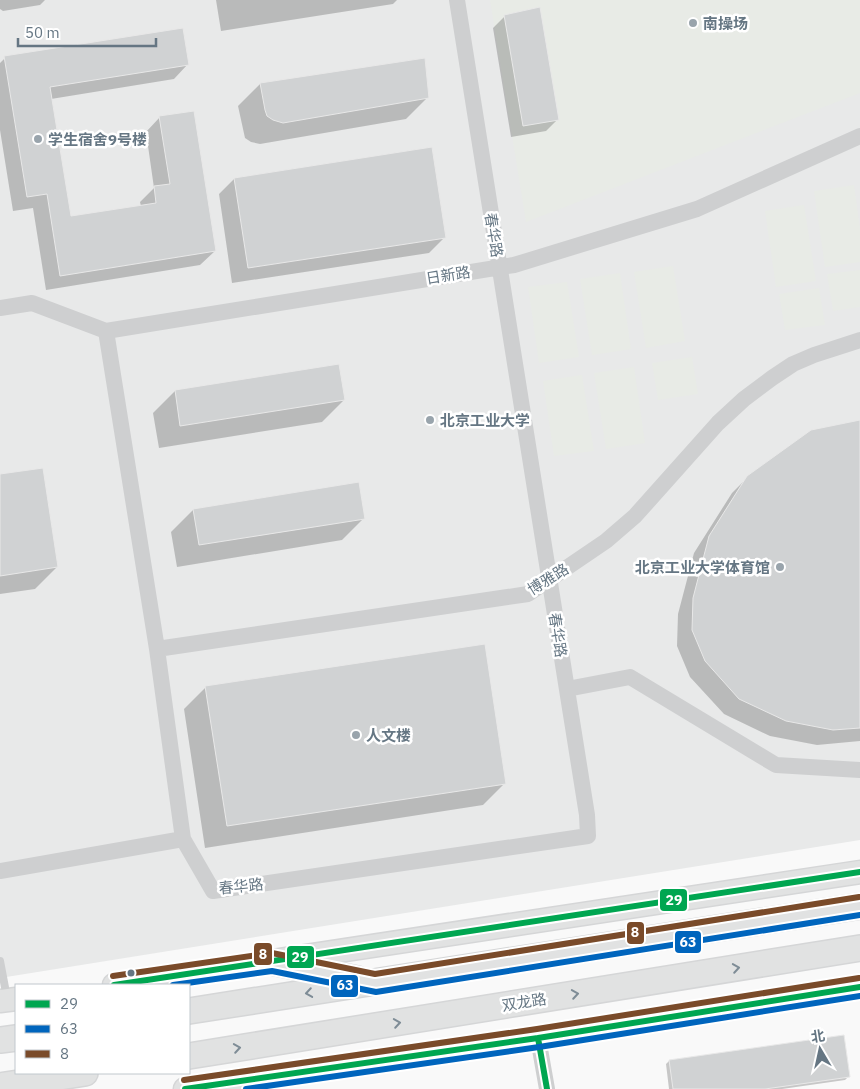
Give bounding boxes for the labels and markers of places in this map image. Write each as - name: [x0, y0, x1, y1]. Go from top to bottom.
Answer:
- place label: 南操场: [703, 14, 748, 33]
- marker: 南操场: [687, 17, 699, 29]
- place label: 学生宿舍9号楼: [48, 130, 147, 149]
- marker: 学生宿舍9号楼: [32, 133, 44, 145]
- place label: 北京工业大学: [440, 411, 530, 430]
- marker: 北京工业大学: [424, 414, 436, 426]
- place label: 北京工业大学体育馆: [635, 558, 770, 577]
- marker: 北京工业大学体育馆: [774, 561, 786, 573]
- place label: 人文楼: [366, 726, 411, 745]
- marker: 人文楼: [350, 729, 362, 741]
- unlabelled marker: [126, 968, 136, 978]

